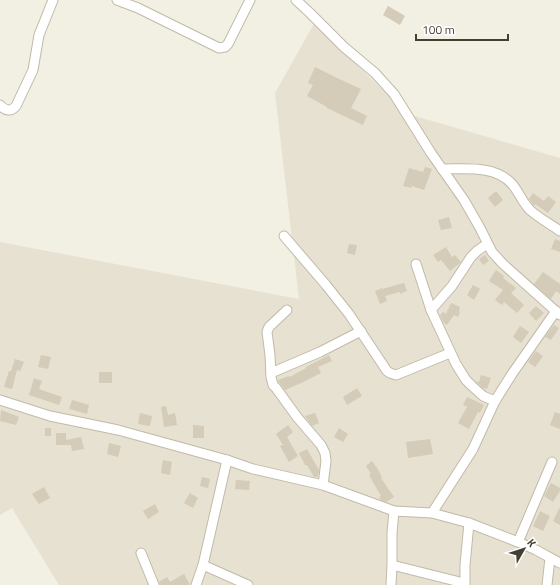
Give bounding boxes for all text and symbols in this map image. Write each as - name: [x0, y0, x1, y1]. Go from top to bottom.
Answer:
- scale bar: [416, 16, 508, 42]
- text: 100 m: [422, 20, 455, 39]
- north arrow: [504, 529, 544, 569]
- text: K: [523, 535, 540, 551]

